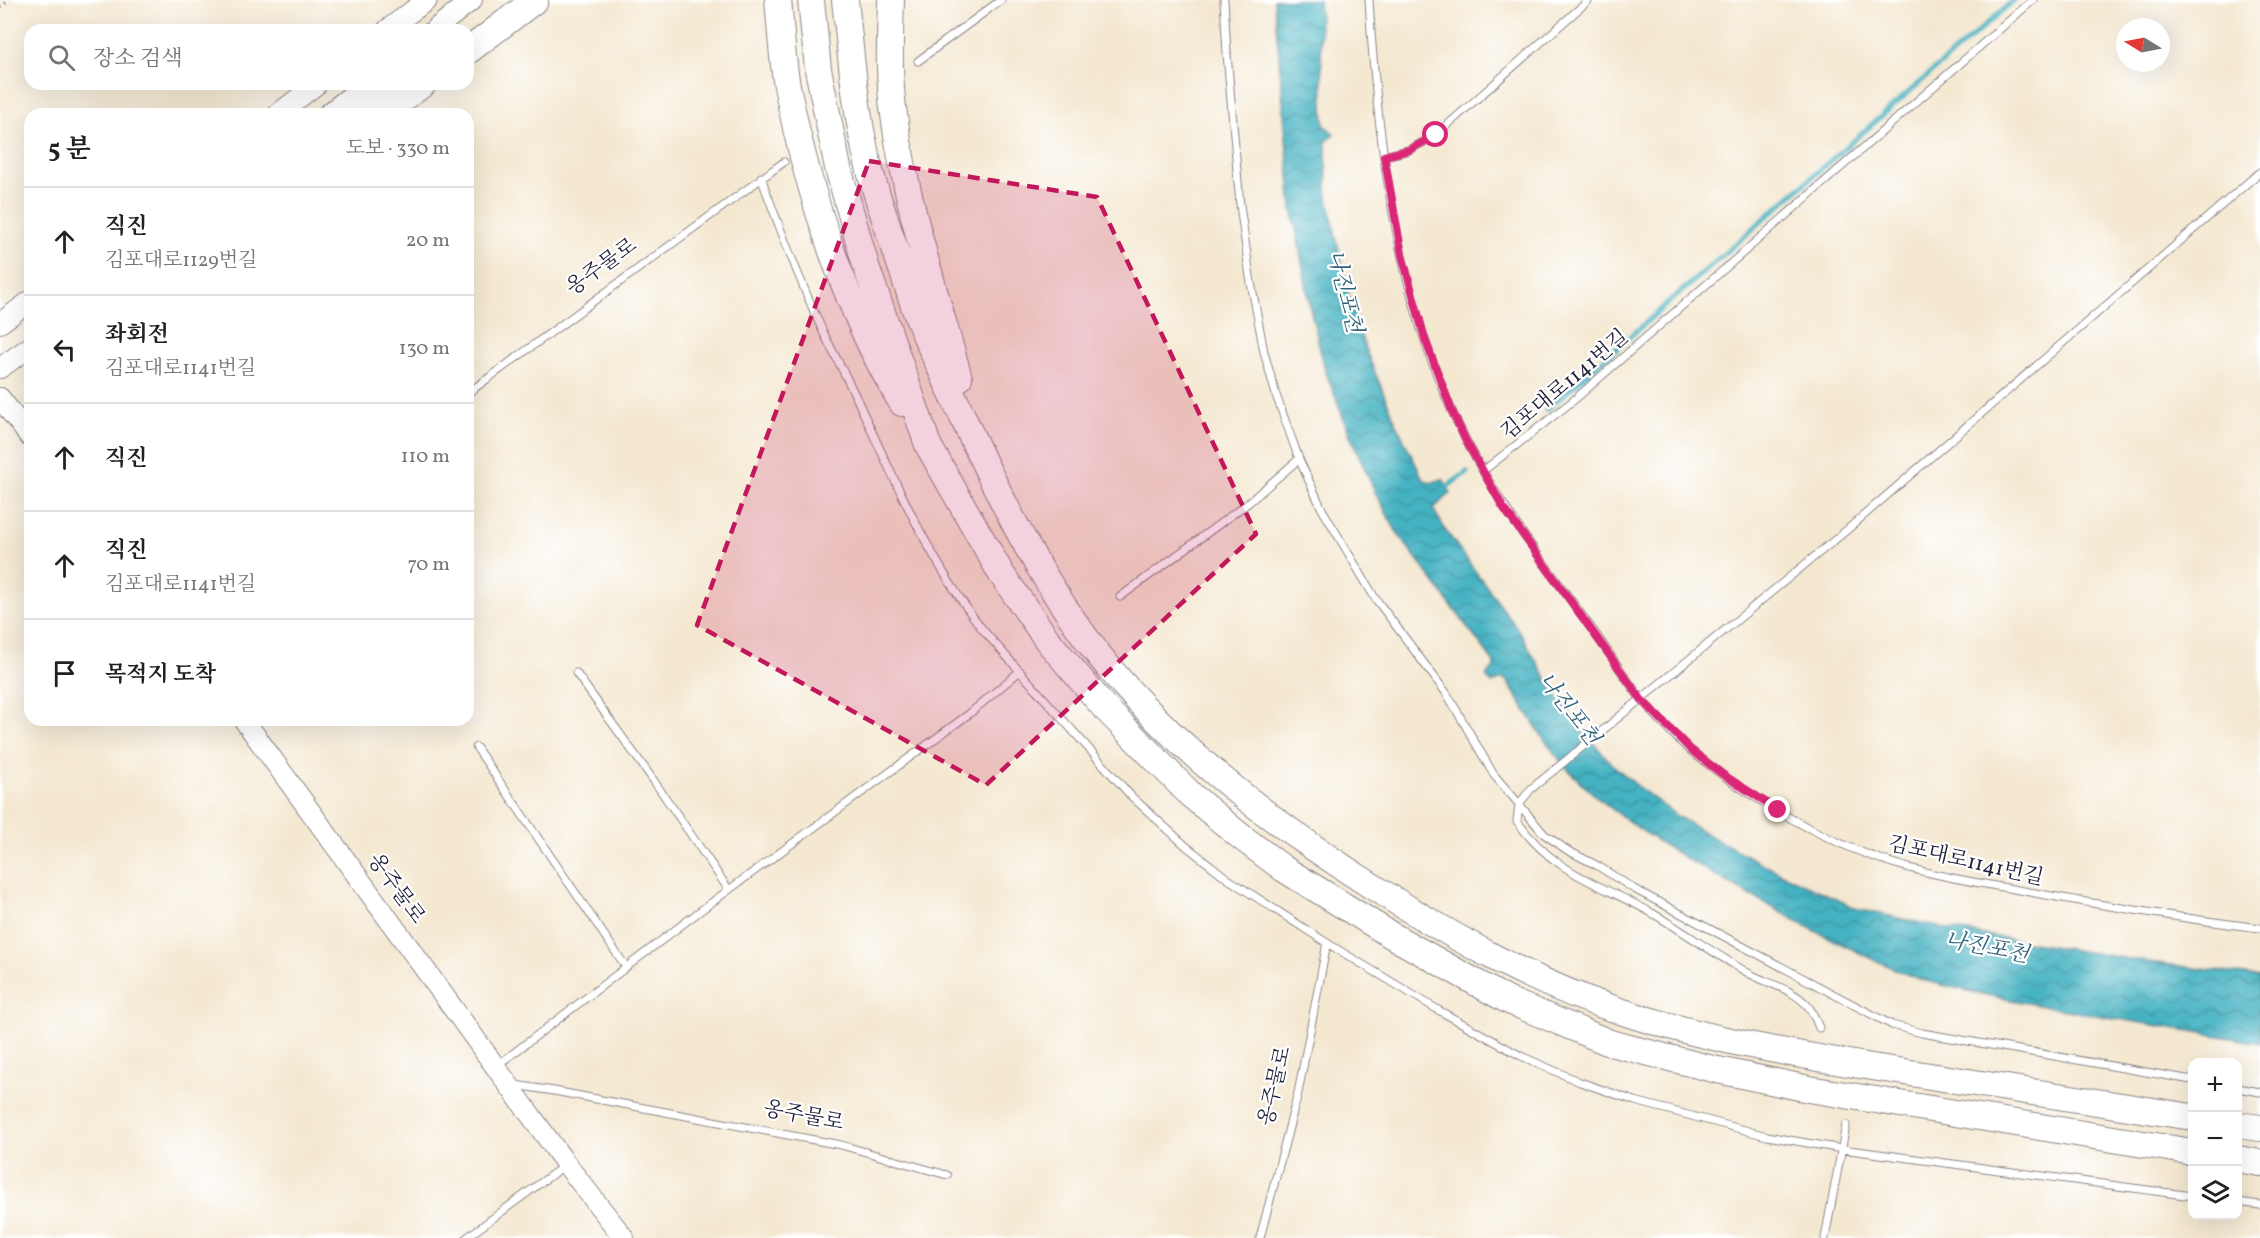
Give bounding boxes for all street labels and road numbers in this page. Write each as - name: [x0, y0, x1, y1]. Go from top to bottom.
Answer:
- street label: 옹주물로: [561, 232, 643, 303]
- street label: 김포대로1141번길: [1495, 323, 1635, 447]
- street label: 김포대로1141번길: [1885, 829, 2046, 893]
- street label: 옹주물로: [360, 848, 431, 930]
- street label: 옹주물로: [1252, 1044, 1299, 1129]
- street label: 옹주물로: [761, 1094, 846, 1138]

